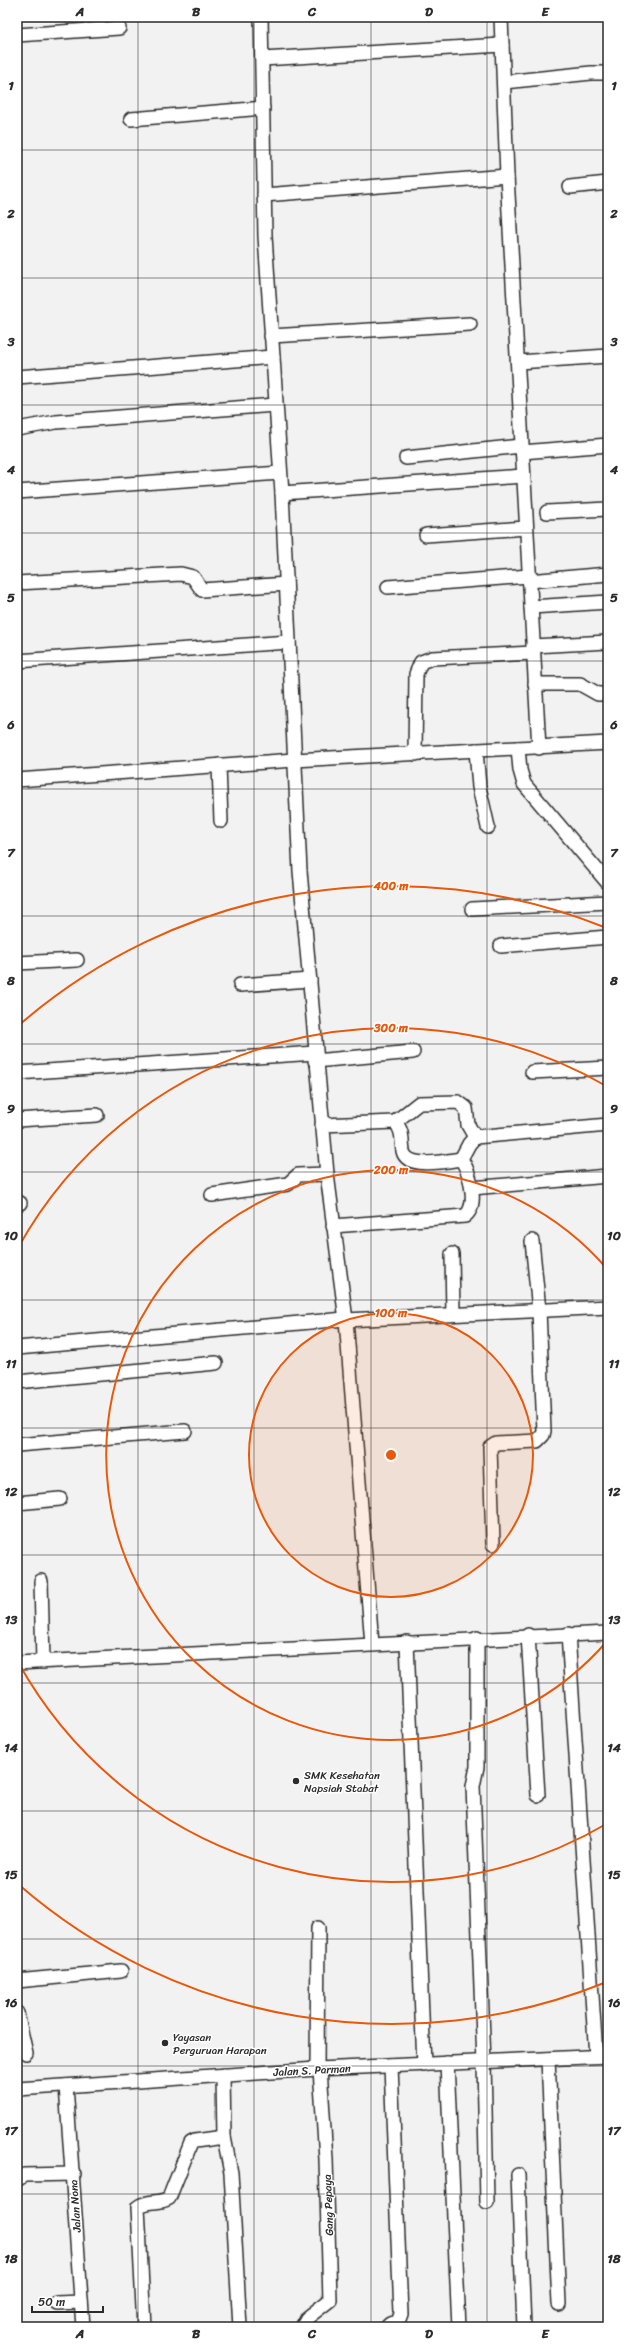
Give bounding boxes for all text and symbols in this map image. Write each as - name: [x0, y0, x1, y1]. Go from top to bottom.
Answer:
- text: A: [75, 0, 84, 23]
- text: B: [192, 0, 201, 23]
- text: C: [307, 0, 317, 23]
- text: D: [425, 0, 433, 23]
- text: E: [541, 0, 550, 23]
- text: 1: [8, 74, 14, 97]
- text: 1: [611, 74, 617, 97]
- text: 2: [6, 202, 15, 225]
- text: 2: [609, 202, 618, 225]
- text: 3: [6, 330, 15, 353]
- text: 3: [609, 330, 618, 353]
- text: 4: [6, 458, 16, 481]
- text: 4: [609, 458, 619, 481]
- text: 5: [7, 586, 15, 609]
- text: 5: [610, 586, 618, 609]
- text: 6: [6, 713, 15, 736]
- text: 6: [609, 713, 618, 736]
- text: 7: [7, 841, 16, 864]
- text: 7: [610, 841, 619, 864]
- text: 400 m: [372, 875, 409, 897]
- text: 8: [6, 969, 15, 992]
- text: 8: [609, 969, 618, 992]
- text: 300 m: [373, 1017, 409, 1039]
- text: 9: [7, 1097, 15, 1120]
- text: 9: [610, 1097, 618, 1120]
- text: 200 m: [373, 1159, 409, 1181]
- text: 10: [4, 1224, 18, 1247]
- text: 10: [607, 1224, 621, 1247]
- text: 100 m: [375, 1302, 408, 1324]
- text: 11: [5, 1352, 17, 1375]
- text: 11: [608, 1352, 620, 1375]
- centre of rings: [384, 1448, 398, 1462]
- text: 12: [4, 1480, 18, 1503]
- text: 12: [607, 1480, 621, 1503]
- text: 13: [5, 1608, 18, 1631]
- text: 13: [608, 1608, 621, 1631]
- text: 14: [4, 1736, 19, 1759]
- text: 14: [607, 1736, 622, 1759]
- place label: SMK Kesehatan Napsiah Stabat: [304, 1766, 380, 1798]
- marker: SMK Kesehatan Napsiah Stabat: [291, 1776, 301, 1786]
- text: 15: [4, 1863, 18, 1886]
- text: 15: [607, 1863, 621, 1886]
- text: 16: [5, 1991, 18, 2014]
- text: 16: [608, 1991, 621, 2014]
- place label: Yayasan Perguruan Harapan: [173, 2028, 267, 2060]
- marker: Yayasan Perguruan Harapan: [160, 2038, 170, 2048]
- street label: Jalan S. Parman: [272, 2059, 351, 2082]
- text: 17: [4, 2119, 19, 2142]
- text: 17: [607, 2119, 622, 2142]
- street label: Gang Pepaya: [318, 2173, 339, 2236]
- street label: Jalan Nona: [64, 2178, 87, 2234]
- text: 18: [4, 2247, 18, 2270]
- text: 18: [607, 2247, 621, 2270]
- scale bar: [32, 2288, 103, 2314]
- text: 50 m: [38, 2291, 65, 2313]
- text: A: [75, 2322, 84, 2344]
- text: B: [192, 2322, 201, 2344]
- text: C: [307, 2322, 317, 2344]
- text: D: [425, 2322, 433, 2344]
- text: E: [541, 2322, 550, 2344]

